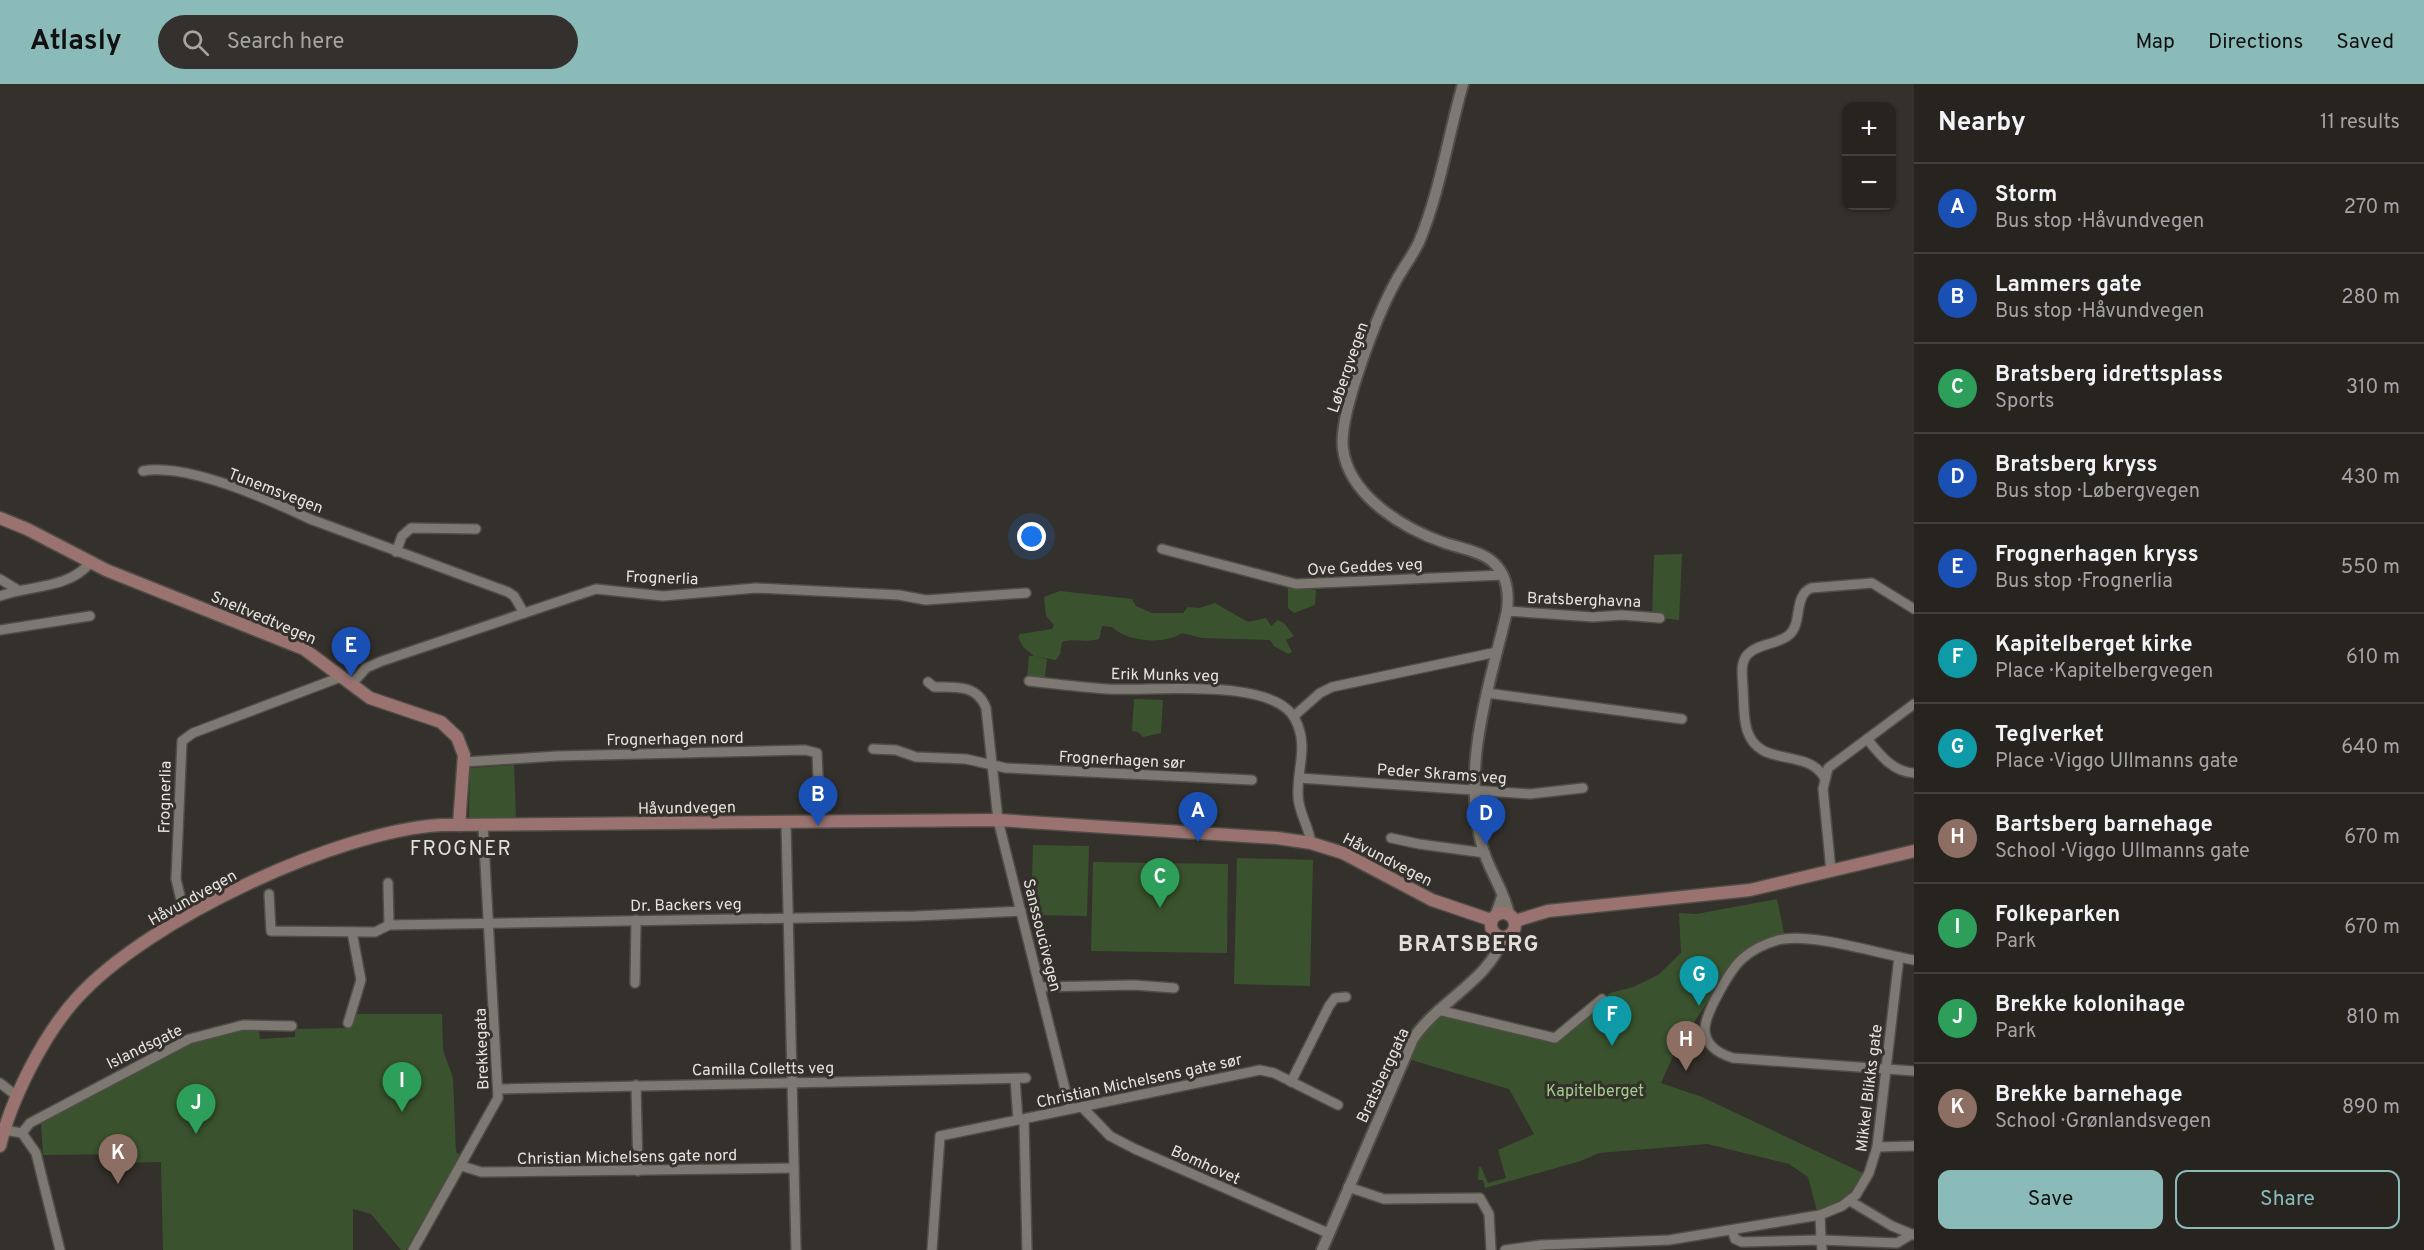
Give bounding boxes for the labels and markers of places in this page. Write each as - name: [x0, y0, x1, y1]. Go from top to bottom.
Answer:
- pin: E: [332, 628, 370, 677]
- pin: B: [798, 776, 838, 826]
- pin: A: [1178, 792, 1218, 842]
- pin: D: [1466, 796, 1506, 845]
- pin: C: [1140, 858, 1180, 908]
- pin: G: [1680, 956, 1718, 1006]
- pin: F: [1592, 996, 1632, 1046]
- pin: H: [1666, 1022, 1706, 1071]
- pin: I: [382, 1062, 422, 1112]
- pin: J: [176, 1084, 216, 1134]
- pin: K: [98, 1134, 138, 1184]

